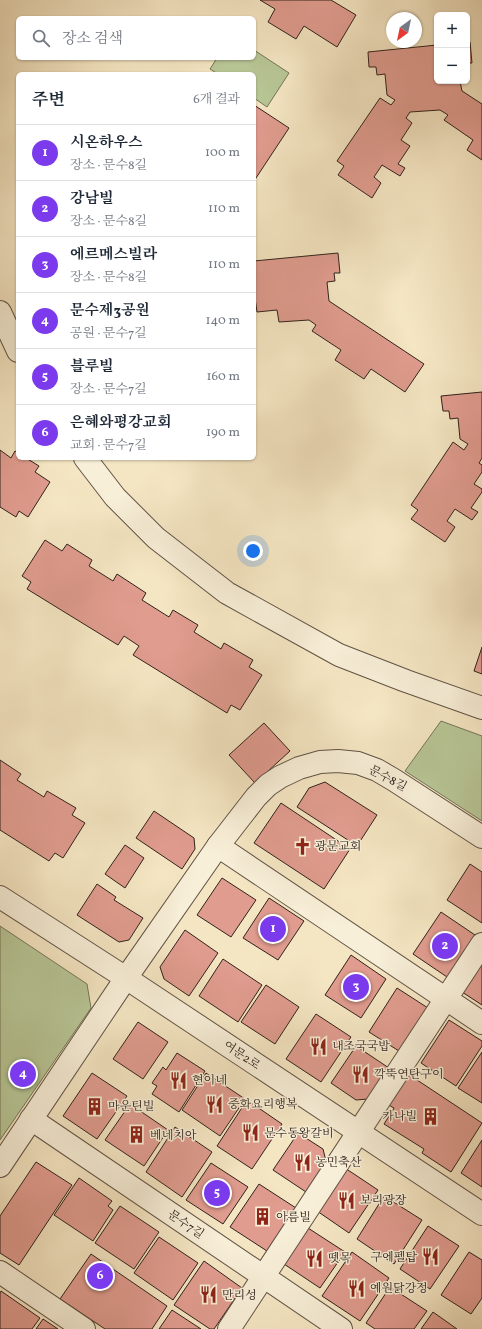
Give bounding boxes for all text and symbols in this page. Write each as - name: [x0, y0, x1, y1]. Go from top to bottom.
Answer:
- north arrow: [386, 12, 422, 48]
- map controls: [434, 12, 470, 84]
- button: +: [434, 12, 470, 48]
- search box: [16, 16, 256, 60]
- icon: search: [30, 27, 52, 49]
- text: 장소 검색: [62, 29, 123, 50]
- button: −: [434, 48, 470, 84]
- text: 주변: [32, 89, 65, 112]
- text: 6개 결과: [193, 91, 240, 109]
- text: 시온하우스: [70, 133, 142, 154]
- text: 1: [42, 144, 48, 162]
- text: 100 m: [205, 144, 240, 162]
- text: 장소 · 문수8길: [70, 157, 147, 175]
- text: 강남빌: [70, 189, 113, 210]
- text: 2: [42, 200, 48, 218]
- text: 110 m: [208, 200, 240, 218]
- text: 장소 · 문수8길: [70, 213, 147, 231]
- text: 에르메스빌라: [70, 245, 157, 266]
- text: 3: [42, 256, 48, 274]
- text: 110 m: [208, 256, 240, 274]
- text: 장소 · 문수8길: [70, 269, 147, 287]
- text: 문수제3공원: [70, 301, 150, 322]
- text: 4: [41, 312, 49, 330]
- text: 140 m: [206, 312, 240, 330]
- text: 공원 · 문수7길: [70, 325, 147, 343]
- text: 블루빌: [70, 357, 113, 378]
- text: 5: [42, 368, 48, 386]
- text: 160 m: [206, 368, 240, 386]
- text: 장소 · 문수7길: [70, 381, 147, 399]
- text: 은혜와평강교회: [70, 413, 171, 434]
- text: 6: [41, 424, 49, 442]
- text: 190 m: [206, 424, 240, 442]
- text: 교회 · 문수7길: [70, 437, 147, 455]
- your location: [243, 541, 263, 561]
- street label: 문수8길: [366, 762, 409, 796]
- church icon: 광문교회: [292, 836, 312, 856]
- place label: 광문교회: [315, 839, 361, 855]
- pin: 1: [260, 914, 286, 944]
- pin: 2: [432, 931, 458, 961]
- pin: 3: [343, 972, 369, 1002]
- restaurant icon: 내조국국밥: [309, 1036, 329, 1056]
- street label: 여문2로: [220, 1038, 263, 1074]
- place label: 내조국국밥: [332, 1039, 390, 1055]
- pin: 4: [10, 1059, 36, 1089]
- restaurant icon: 깍뚝연탄구이: [351, 1064, 371, 1084]
- place label: 깍뚝연탄구이: [374, 1067, 444, 1083]
- restaurant icon: 현이네: [169, 1070, 189, 1090]
- place label: 현이네: [192, 1073, 227, 1089]
- restaurant icon: 중화요리행복: [205, 1094, 225, 1114]
- building icon: 마운틴빌: [85, 1096, 105, 1116]
- place label: 중화요리행복: [228, 1097, 298, 1113]
- place label: 마운틴빌: [108, 1099, 154, 1115]
- building icon: 카나빌: [420, 1106, 440, 1126]
- place label: 카나빌: [382, 1109, 417, 1125]
- restaurant icon: 문수동왕갈비: [241, 1123, 261, 1143]
- building icon: 베네치아: [127, 1125, 147, 1145]
- place label: 문수동왕갈비: [264, 1126, 334, 1142]
- place label: 베네치아: [150, 1128, 197, 1144]
- restaurant icon: 농민축산: [292, 1152, 312, 1172]
- place label: 농민축산: [315, 1155, 362, 1171]
- pin: 5: [204, 1178, 230, 1208]
- restaurant icon: 보리광장: [337, 1190, 357, 1210]
- place label: 보리광장: [360, 1193, 407, 1209]
- street label: 문수7길: [164, 1207, 207, 1243]
- building icon: 아름빌: [253, 1207, 273, 1227]
- place label: 아름빌: [276, 1210, 311, 1226]
- restaurant icon: 구에펠탑: [420, 1247, 440, 1267]
- restaurant icon: 뗏목: [305, 1248, 325, 1268]
- place label: 구에펠탑: [371, 1250, 417, 1266]
- place label: 뗏목: [328, 1251, 352, 1267]
- pin: 6: [87, 1261, 113, 1291]
- restaurant icon: 예원닭강정: [347, 1278, 367, 1298]
- place label: 예원닭강정: [370, 1281, 428, 1297]
- restaurant icon: 만리성: [199, 1285, 219, 1305]
- place label: 만리성: [222, 1288, 257, 1304]

